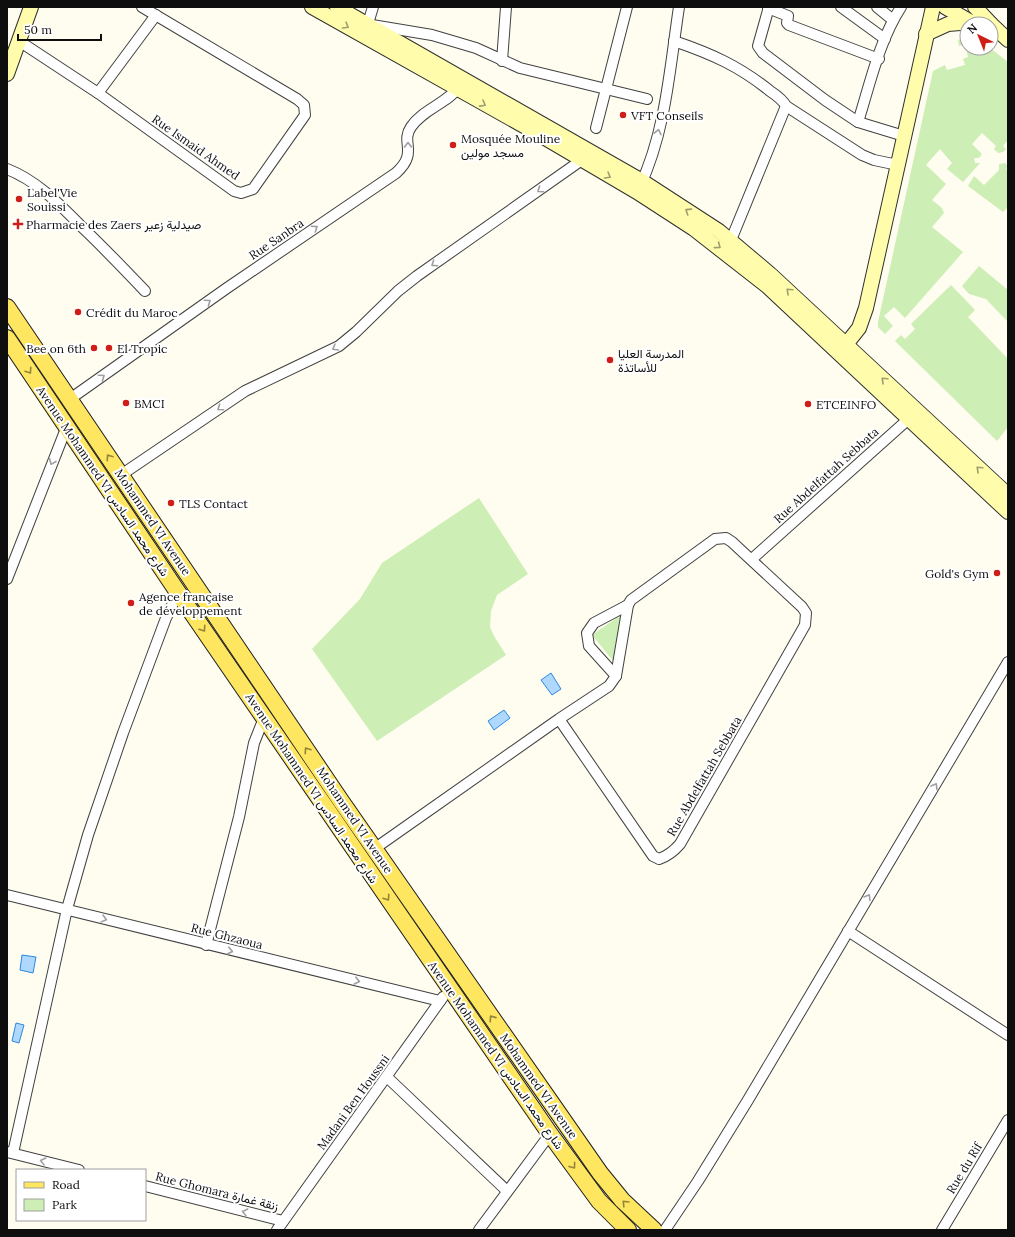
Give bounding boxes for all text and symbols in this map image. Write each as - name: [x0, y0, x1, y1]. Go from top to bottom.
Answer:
- scale bar: [18, 16, 101, 42]
- north arrow: [959, 16, 999, 56]
- text: N: [964, 20, 980, 37]
- text: 50 m: [24, 22, 52, 37]
- one-way arrow: [342, 22, 349, 29]
- one-way arrow: [479, 99, 486, 107]
- place label: VFT Conseils: [630, 108, 704, 123]
- marker: VFT Conseils: [618, 110, 628, 120]
- street label: Rue Ismaid Ahmed: [149, 111, 243, 183]
- one-way arrow: [653, 129, 661, 135]
- place label: Mosquée Mouline مسجد مولين: [461, 131, 561, 161]
- marker: Mosquée Mouline مسجد مولين: [448, 140, 458, 150]
- one-way arrow: [404, 142, 412, 148]
- one-way arrow: [604, 171, 611, 178]
- place label: Label'Vie Souissi: [27, 185, 78, 214]
- one-way arrow: [537, 185, 544, 193]
- marker: Label'Vie Souissi: [14, 194, 24, 204]
- one-way arrow: [685, 208, 692, 216]
- street label: Rue Sanbra: [246, 215, 306, 263]
- place label: Pharmacie des Zaers صيدلية زعير: [26, 217, 201, 233]
- marker: Pharmacie des Zaers صيدلية زعير: [13, 219, 23, 229]
- one-way arrow: [311, 225, 318, 233]
- one-way arrow: [713, 241, 720, 248]
- one-way arrow: [431, 259, 438, 267]
- one-way arrow: [787, 289, 794, 296]
- one-way arrow: [204, 299, 211, 307]
- place label: Crédit du Maroc: [86, 305, 178, 320]
- marker: Crédit du Maroc: [73, 307, 83, 317]
- place label: Bee on 6th: [26, 341, 86, 356]
- place label: El Tropic: [117, 341, 167, 356]
- marker: Bee on 6th: [89, 343, 99, 353]
- marker: El Tropic: [104, 343, 114, 353]
- one-way arrow: [332, 343, 339, 350]
- place label: المدرسة العليا للأساتذة: [618, 346, 684, 375]
- marker: المدرسة العليا للأساتذة: [605, 355, 615, 365]
- one-way arrow: [24, 366, 31, 373]
- one-way arrow: [97, 375, 104, 382]
- one-way arrow: [882, 378, 889, 385]
- street label: Avenue Mohammed VI شارع محمد السادس: [31, 382, 172, 580]
- place label: BMCI: [134, 396, 165, 411]
- place label: ETCEINFO: [816, 397, 876, 412]
- marker: BMCI: [121, 398, 131, 408]
- marker: ETCEINFO: [803, 399, 813, 409]
- one-way arrow: [217, 403, 224, 411]
- street label: Rue Abdelfattah Sebbata: [770, 424, 882, 526]
- one-way arrow: [106, 454, 114, 461]
- one-way arrow: [49, 457, 57, 465]
- street label: Mohammed VI Avenue: [112, 466, 195, 579]
- one-way arrow: [976, 466, 984, 474]
- place label: TLS Contact: [179, 496, 248, 511]
- marker: TLS Contact: [166, 498, 176, 508]
- place label: Gold's Gym: [925, 566, 989, 581]
- marker: Gold's Gym: [992, 568, 1002, 578]
- place label: Agence française de développement: [138, 589, 242, 618]
- marker: Agence française de développement: [126, 598, 136, 608]
- one-way arrow: [198, 625, 206, 632]
- street label: Avenue Mohammed VI شارع محمد السادس: [240, 689, 381, 887]
- street label: Rue Abdelfattah Sebbata: [663, 713, 745, 839]
- one-way arrow: [304, 747, 312, 754]
- street label: Mohammed VI Avenue: [314, 764, 397, 877]
- one-way arrow: [930, 783, 937, 790]
- one-way arrow: [382, 894, 389, 901]
- one-way arrow: [864, 894, 871, 901]
- one-way arrow: [100, 914, 107, 923]
- street label: Rue Ghzaoua: [190, 920, 264, 952]
- one-way arrow: [226, 946, 233, 955]
- street label: Avenue Mohammed VI شارع محمد السادس: [423, 957, 567, 1153]
- one-way arrow: [353, 977, 360, 985]
- one-way arrow: [490, 1016, 497, 1023]
- street label: Mohammed VI Avenue: [497, 1030, 581, 1142]
- street label: Madani Ben Houssni: [313, 1052, 393, 1152]
- street label: Rue du Rif: [943, 1139, 986, 1196]
- one-way arrow: [40, 1157, 47, 1166]
- one-way arrow: [568, 1162, 575, 1169]
- street label: Rue Ghomara زنقة غمارة: [154, 1168, 280, 1215]
- legend: [16, 1169, 146, 1221]
- text: Road: [52, 1177, 80, 1192]
- text: Park: [52, 1197, 78, 1212]
- one-way arrow: [622, 1200, 630, 1208]
- one-way arrow: [242, 1208, 248, 1216]

